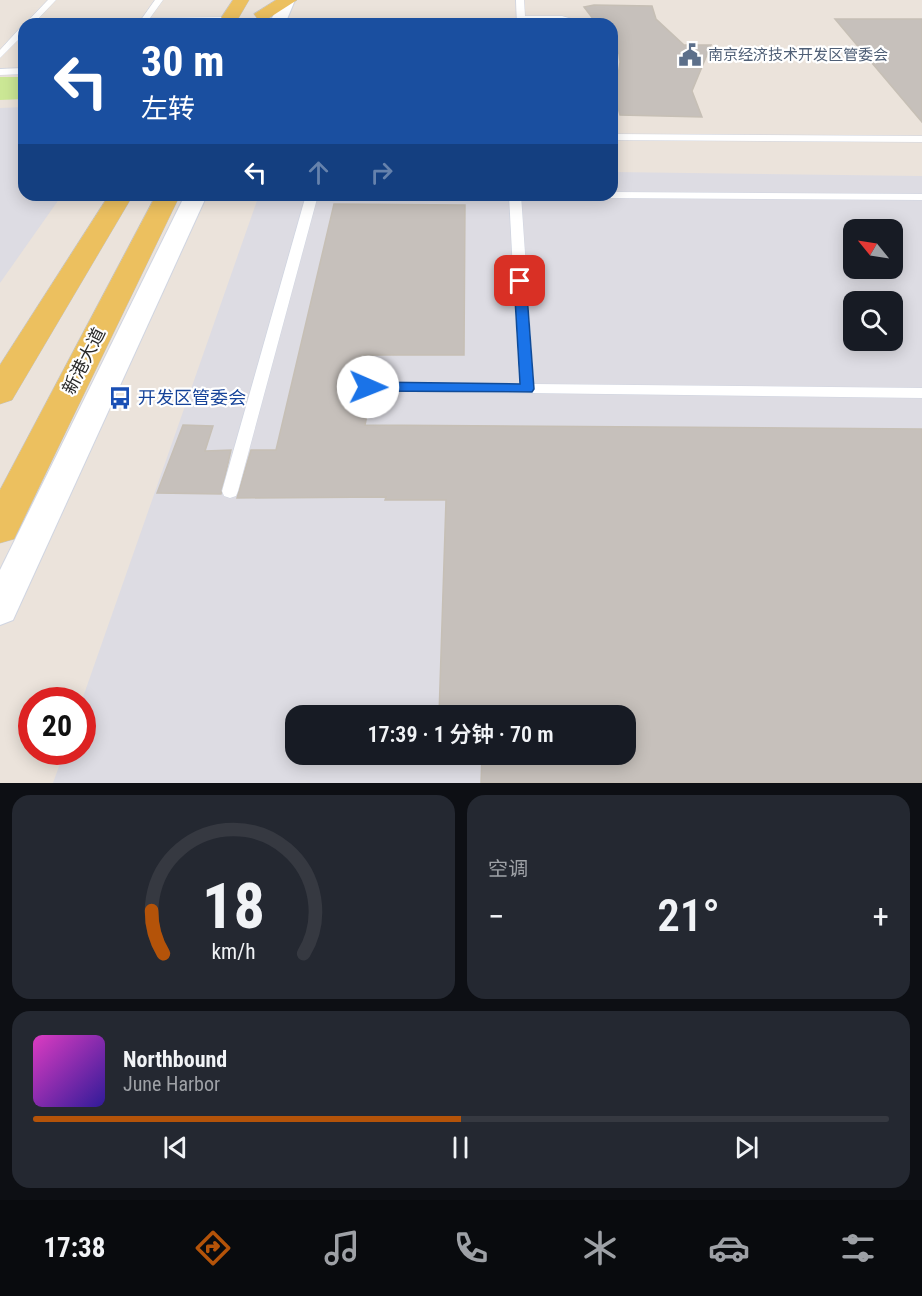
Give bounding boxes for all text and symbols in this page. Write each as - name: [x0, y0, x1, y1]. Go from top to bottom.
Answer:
- text: 30 m: [141, 37, 224, 86]
- icon: left: [42, 42, 120, 120]
- public building icon: 南京经济技术开发区管委会: [677, 42, 703, 68]
- place label: 南京经济技术开发区管委会: [708, 46, 888, 64]
- text: 左转: [141, 93, 195, 125]
- icon: left: [239, 156, 272, 189]
- icon: ahead: [302, 156, 335, 189]
- icon: right: [365, 156, 398, 189]
- north arrow: [843, 219, 903, 279]
- map controls: [843, 219, 903, 351]
- pin: [494, 255, 545, 306]
- icon: arrive: [503, 264, 536, 297]
- button: search: [843, 291, 903, 351]
- street label: 新港大道: [58, 324, 109, 398]
- position arrow: [336, 355, 400, 419]
- bus stop icon: 开发区管委会: [107, 385, 133, 411]
- place label: 开发区管委会: [138, 387, 246, 408]
- speed limit sign: 20: [18, 687, 96, 765]
- text: 17:39 · 1 分钟 · 70 m: [367, 722, 554, 747]
- text: 空调: [488, 857, 528, 881]
- text: 18: [202, 870, 265, 943]
- text: 21°: [657, 889, 720, 942]
- text: −: [488, 897, 505, 936]
- text: +: [873, 897, 889, 936]
- text: km/h: [211, 939, 256, 964]
- text: Northbound: [123, 1047, 227, 1072]
- text: June Harbor: [123, 1072, 220, 1096]
- icon: previous: [159, 1131, 192, 1164]
- icon: pause: [444, 1131, 477, 1164]
- icon: next: [730, 1131, 763, 1164]
- icon: directions: [192, 1227, 234, 1269]
- icon: music: [321, 1227, 363, 1269]
- icon: phone: [450, 1227, 492, 1269]
- icon: climate: [579, 1227, 621, 1269]
- icon: car: [708, 1227, 750, 1269]
- icon: filters: [837, 1227, 879, 1269]
- text: 17:38: [43, 1232, 105, 1264]

